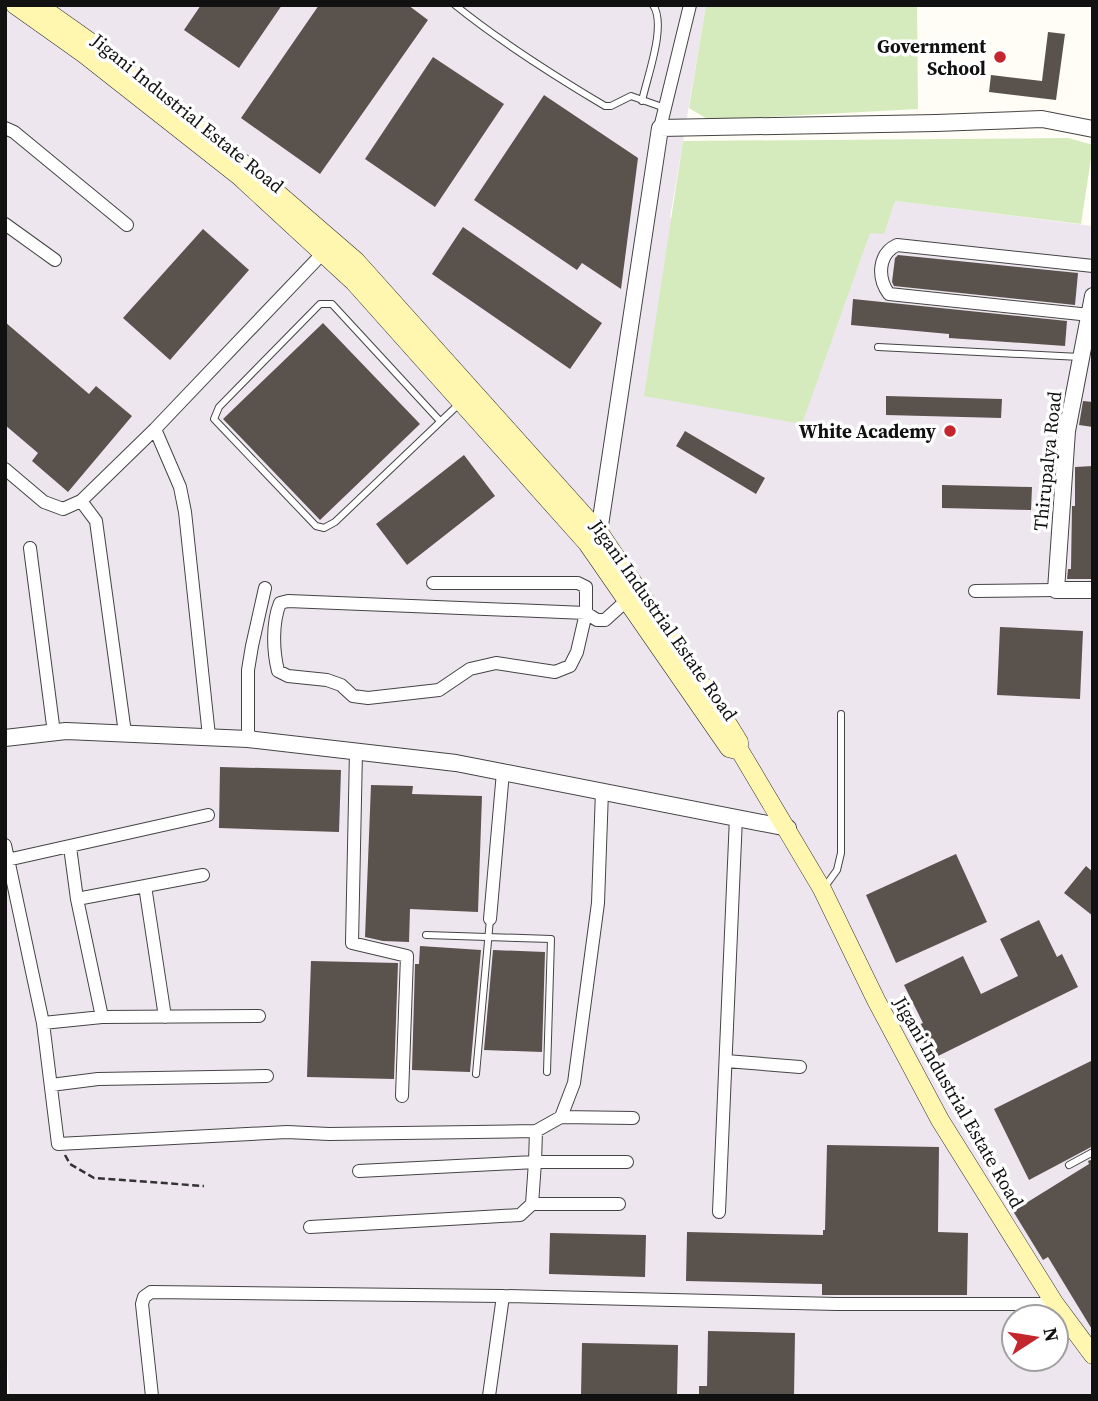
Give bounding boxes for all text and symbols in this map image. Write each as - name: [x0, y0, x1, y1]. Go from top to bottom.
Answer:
- street label: Jigani Industrial Estate Road: [86, 27, 290, 199]
- place label: Government School: [877, 33, 986, 81]
- marker: Government School: [992, 49, 1008, 65]
- street label: Thirupalya Road: [1027, 390, 1067, 532]
- place label: White Academy: [799, 418, 937, 444]
- marker: White Academy: [942, 423, 958, 439]
- street label: Jigani Industrial Estate Road: [584, 513, 744, 726]
- street label: Jigani Industrial Estate Road: [887, 991, 1030, 1213]
- north arrow: [1000, 1303, 1070, 1373]
- text: N: [1037, 1325, 1066, 1344]

